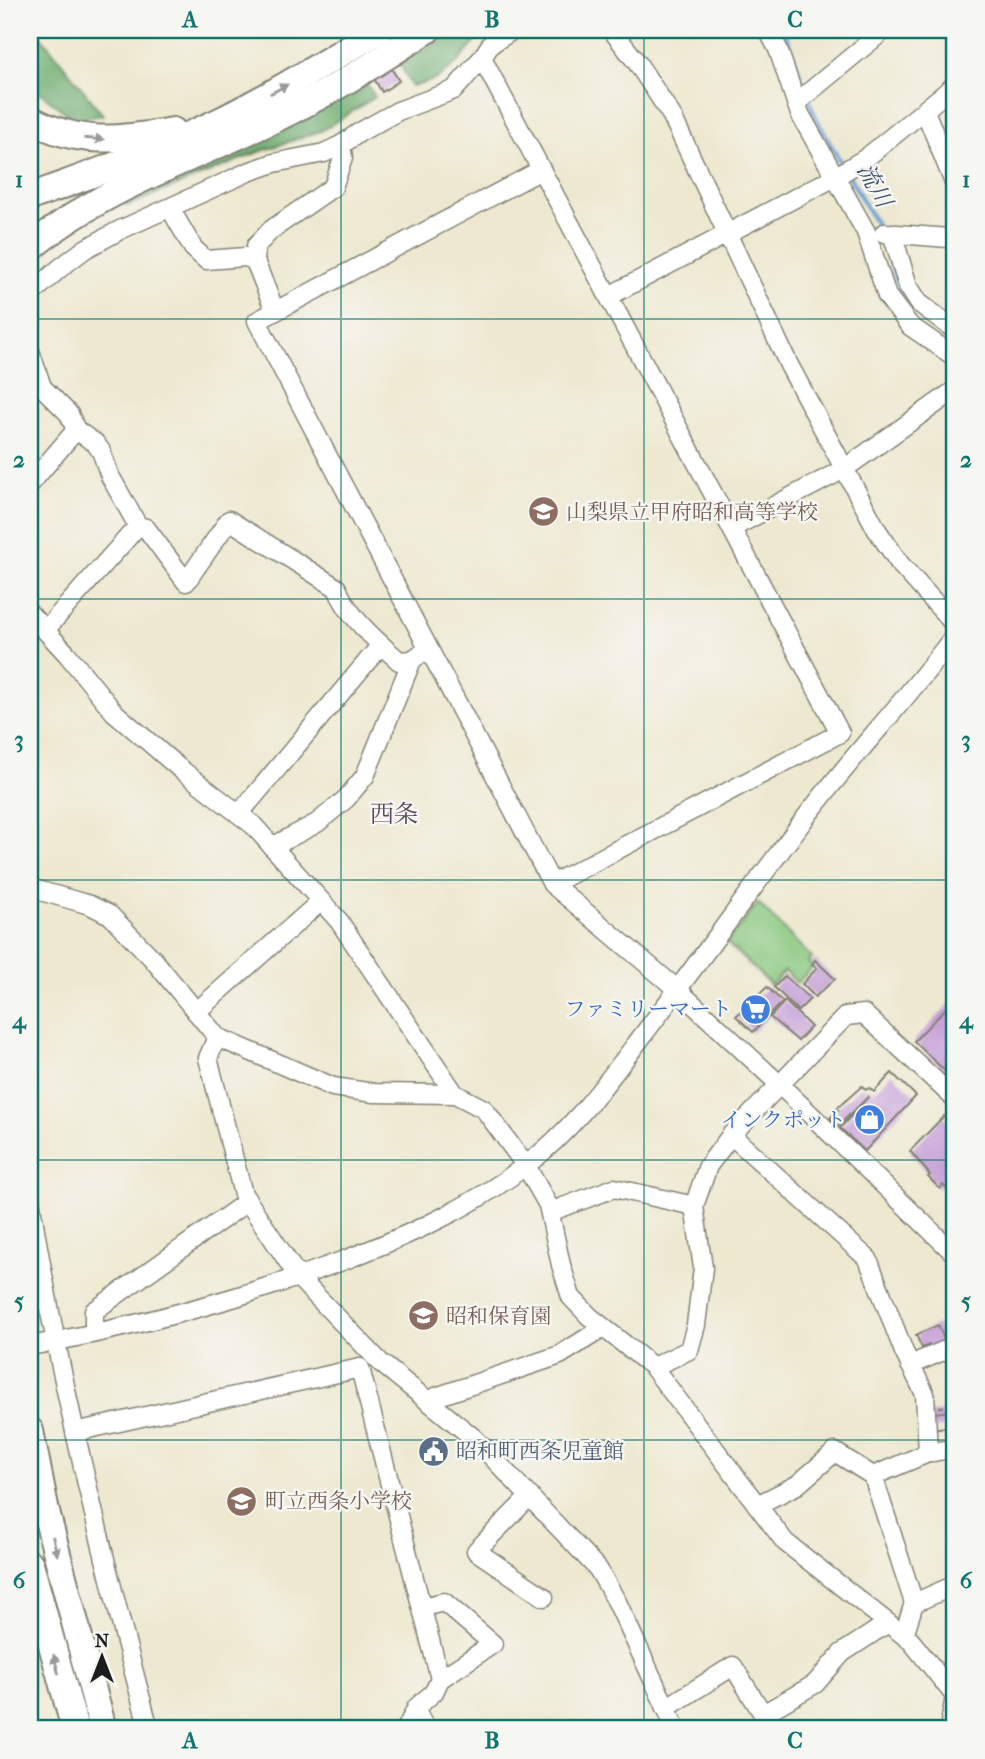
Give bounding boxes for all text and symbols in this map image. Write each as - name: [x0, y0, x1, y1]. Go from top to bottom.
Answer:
- text: A: [181, 6, 199, 33]
- text: B: [485, 6, 500, 33]
- text: C: [787, 6, 803, 33]
- one-way arrow: [269, 83, 289, 95]
- one-way arrow: [83, 134, 105, 145]
- water label: 流川: [852, 159, 899, 215]
- text: 1: [15, 166, 23, 193]
- text: 1: [962, 166, 970, 193]
- text: 2: [13, 446, 25, 473]
- text: 2: [960, 446, 972, 473]
- school or university icon: 山梨県立甲府昭和高等学校: [526, 495, 560, 529]
- place label: 山梨県立甲府昭和高等学校: [566, 500, 818, 524]
- text: 3: [14, 726, 24, 753]
- text: 3: [961, 726, 971, 753]
- district label: 西条: [370, 800, 418, 828]
- supermarket icon: ファミリーマート: [738, 992, 772, 1026]
- place label: ファミリーマート: [564, 997, 732, 1021]
- text: 4: [11, 1007, 27, 1034]
- text: 4: [958, 1007, 974, 1034]
- shop icon: インクポット: [852, 1103, 886, 1137]
- place label: インクポット: [720, 1108, 846, 1132]
- text: 5: [14, 1287, 24, 1314]
- text: 5: [961, 1287, 971, 1314]
- school or university icon: 昭和保育園: [406, 1299, 440, 1333]
- place label: 昭和保育園: [446, 1304, 551, 1328]
- public building icon: 昭和町西条児童館: [416, 1434, 450, 1468]
- place label: 昭和町西条児童館: [456, 1439, 624, 1463]
- school or university icon: 町立西条小学校: [225, 1484, 259, 1518]
- place label: 町立西条小学校: [265, 1489, 412, 1513]
- one-way arrow: [50, 1535, 61, 1557]
- text: 6: [13, 1567, 26, 1594]
- text: 6: [960, 1567, 973, 1594]
- north arrow: [66, 1622, 136, 1692]
- text: N: [95, 1630, 110, 1652]
- one-way arrow: [50, 1653, 61, 1675]
- text: A: [181, 1727, 199, 1754]
- text: B: [485, 1727, 500, 1754]
- text: C: [787, 1727, 803, 1754]

